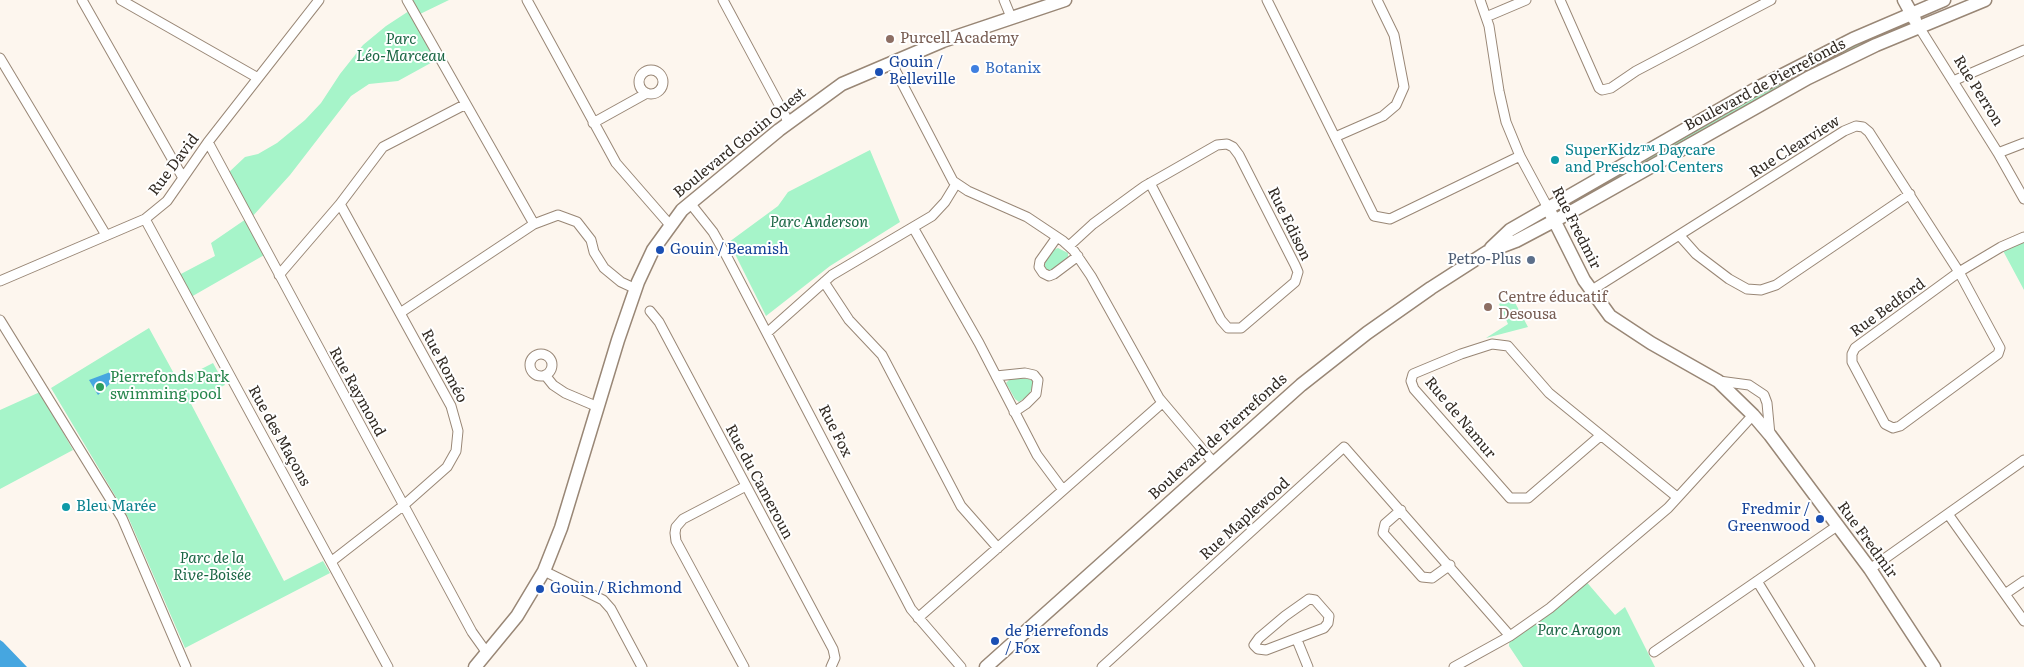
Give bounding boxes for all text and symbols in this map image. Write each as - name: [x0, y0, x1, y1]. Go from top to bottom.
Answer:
- place label: Purcell Academy: [900, 30, 1019, 48]
- park label: Parc Léo-Marceau: [356, 31, 446, 66]
- marker: Purcell Academy: [884, 33, 896, 45]
- street label: Boulevard de Pierrefonds: [1681, 35, 1849, 135]
- street label: Rue Perron: [1949, 52, 2007, 130]
- place label: Gouin / Belleville: [889, 54, 955, 89]
- place label: Botanix: [985, 60, 1041, 78]
- marker: Botanix: [969, 63, 981, 75]
- marker: Gouin / Belleville: [873, 66, 885, 78]
- street label: Boulevard Gouin Ouest: [670, 84, 810, 202]
- street label: Rue Clearview: [1747, 112, 1843, 182]
- street label: Rue David: [145, 131, 203, 199]
- place label: SuperKidz™ Daycare and Preschool Centers: [1565, 142, 1723, 177]
- marker: SuperKidz™ Daycare and Preschool Centers: [1549, 154, 1561, 166]
- street label: Rue Edison: [1263, 184, 1315, 264]
- street label: Rue Fredmir: [1548, 184, 1604, 272]
- park label: Parc Anderson: [770, 214, 868, 232]
- place label: Gouin / Beamish: [670, 241, 789, 259]
- marker: Gouin / Beamish: [654, 244, 666, 256]
- place label: Petro-Plus: [1448, 251, 1521, 269]
- marker: Petro-Plus: [1525, 254, 1537, 266]
- street label: Rue Bedford: [1847, 275, 1929, 341]
- place label: Centre éducatif Desousa: [1498, 289, 1607, 324]
- marker: Centre éducatif Desousa: [1482, 301, 1494, 313]
- street label: Rue Roméo: [417, 326, 471, 406]
- street label: Rue Raymond: [325, 344, 389, 440]
- place label: Pierrefonds Park swimming pool: [110, 369, 229, 404]
- street label: Boulevard de Pierrefonds: [1145, 370, 1291, 504]
- street label: Rue de Namur: [1421, 374, 1499, 462]
- marker: Pierrefonds Park swimming pool: [94, 381, 106, 393]
- street label: Rue des Maçons: [244, 383, 314, 489]
- street label: Rue Fox: [814, 402, 856, 460]
- street label: Rue du Cameroun: [721, 422, 797, 542]
- street label: Rue Maplewood: [1197, 474, 1293, 564]
- place label: Bleu Marée: [76, 498, 156, 516]
- street label: Rue Fredmir: [1833, 498, 1901, 582]
- marker: Bleu Marée: [60, 501, 72, 513]
- place label: Fredmir / Greenwood: [1728, 501, 1810, 536]
- marker: Fredmir / Greenwood: [1814, 513, 1826, 525]
- park label: Parc de la Rive-Boisée: [173, 550, 251, 585]
- place label: Gouin / Richmond: [550, 580, 682, 598]
- marker: Gouin / Richmond: [534, 583, 546, 595]
- park label: Parc Aragon: [1537, 622, 1621, 640]
- place label: de Pierrefonds / Fox: [1005, 623, 1108, 658]
- marker: de Pierrefonds / Fox: [989, 635, 1001, 647]

